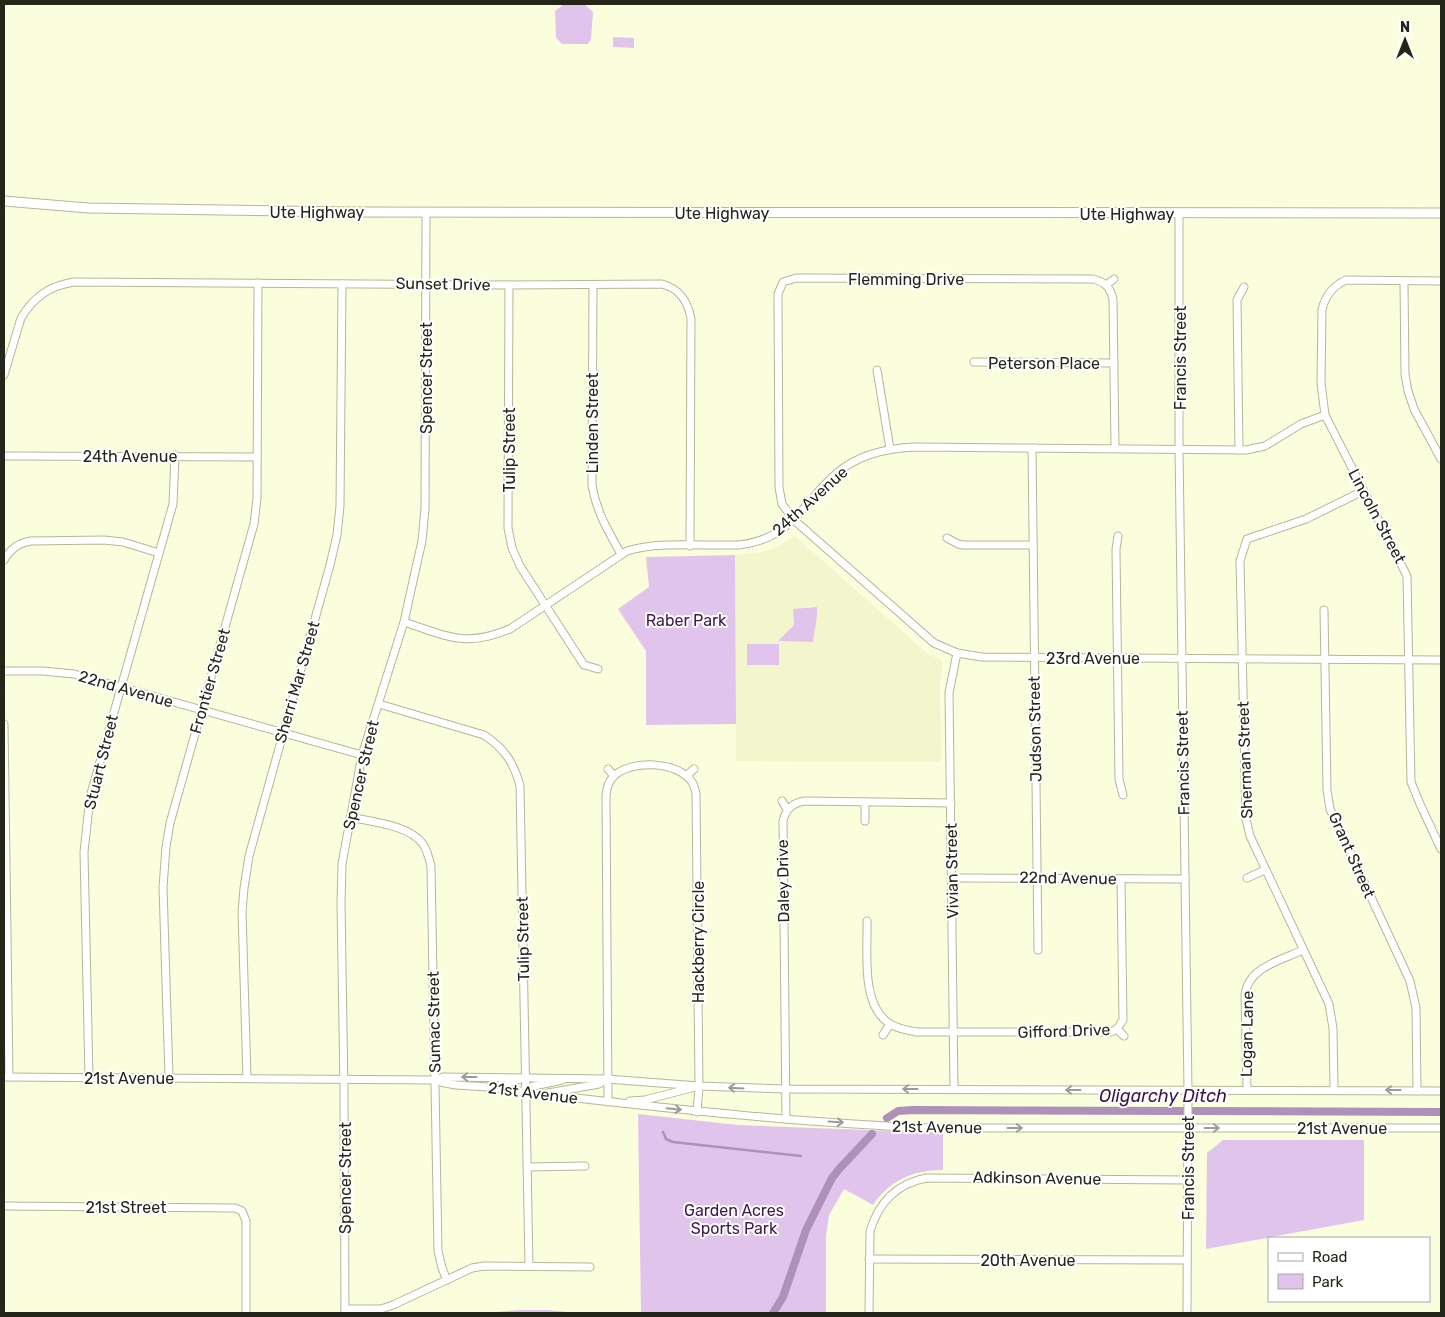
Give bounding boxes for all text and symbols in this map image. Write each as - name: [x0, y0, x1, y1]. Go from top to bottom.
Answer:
- north arrow: [1380, 15, 1430, 65]
- text: N: [1400, 19, 1410, 36]
- street label: Ute Highway: [270, 203, 365, 222]
- street label: Ute Highway: [675, 204, 770, 223]
- street label: Ute Highway: [1080, 205, 1175, 224]
- street label: Flemming Drive: [848, 270, 964, 289]
- street label: Sunset Drive: [395, 274, 491, 294]
- street label: Francis Street: [1171, 306, 1190, 410]
- street label: Spencer Street: [417, 322, 436, 434]
- street label: Peterson Place: [988, 354, 1100, 373]
- street label: Linden Street: [583, 373, 602, 473]
- street label: Tulip Street: [500, 407, 519, 493]
- street label: 24th Avenue: [83, 447, 177, 466]
- street label: 24th Avenue: [768, 462, 852, 540]
- street label: Lincoln Street: [1344, 465, 1410, 567]
- park label: Raber Park: [646, 611, 727, 630]
- street label: Sherri Mar Street: [270, 619, 324, 745]
- street label: Frontier Street: [186, 626, 234, 736]
- street label: 23rd Avenue: [1046, 649, 1140, 668]
- street label: 22nd Avenue: [76, 666, 176, 712]
- street label: Judson Street: [1025, 676, 1045, 782]
- street label: Sherman Street: [1233, 701, 1257, 819]
- street label: Francis Street: [1173, 711, 1193, 815]
- street label: Stuart Street: [80, 713, 122, 811]
- street label: Spencer Street: [339, 718, 383, 832]
- street label: Grant Street: [1325, 809, 1379, 901]
- street label: Vivian Street: [942, 823, 962, 919]
- street label: Daley Drive: [773, 839, 793, 923]
- street label: 22nd Avenue: [1019, 868, 1117, 888]
- street label: Hackberry Circle: [689, 881, 708, 1003]
- street label: Tulip Street: [513, 896, 533, 982]
- street label: Sumac Street: [424, 971, 444, 1073]
- street label: Logan Lane: [1237, 991, 1257, 1077]
- street label: Gifford Drive: [1017, 1020, 1111, 1042]
- street label: 21st Avenue: [84, 1069, 174, 1088]
- one-way arrow: [462, 1072, 478, 1082]
- street label: 21st Avenue: [487, 1078, 579, 1108]
- one-way arrow: [729, 1083, 745, 1092]
- one-way arrow: [902, 1084, 918, 1094]
- one-way arrow: [1065, 1085, 1081, 1095]
- water label: Oligarchy Ditch: [1099, 1085, 1227, 1107]
- one-way arrow: [1385, 1085, 1401, 1095]
- one-way arrow: [666, 1104, 682, 1114]
- street label: Francis Street: [1179, 1116, 1198, 1220]
- street label: 21st Avenue: [892, 1117, 982, 1137]
- one-way arrow: [828, 1118, 844, 1127]
- street label: 21st Avenue: [1297, 1119, 1387, 1138]
- street label: Spencer Street: [336, 1122, 355, 1234]
- one-way arrow: [1006, 1123, 1023, 1133]
- one-way arrow: [1204, 1123, 1220, 1133]
- street label: Adkinson Avenue: [973, 1167, 1101, 1189]
- street label: 21st Street: [86, 1198, 166, 1217]
- park label: Garden Acres Sports Park: [684, 1201, 784, 1238]
- legend: [1268, 1237, 1430, 1302]
- text: Road: [1312, 1248, 1348, 1266]
- street label: 20th Avenue: [980, 1251, 1076, 1270]
- text: Park: [1312, 1273, 1343, 1291]

